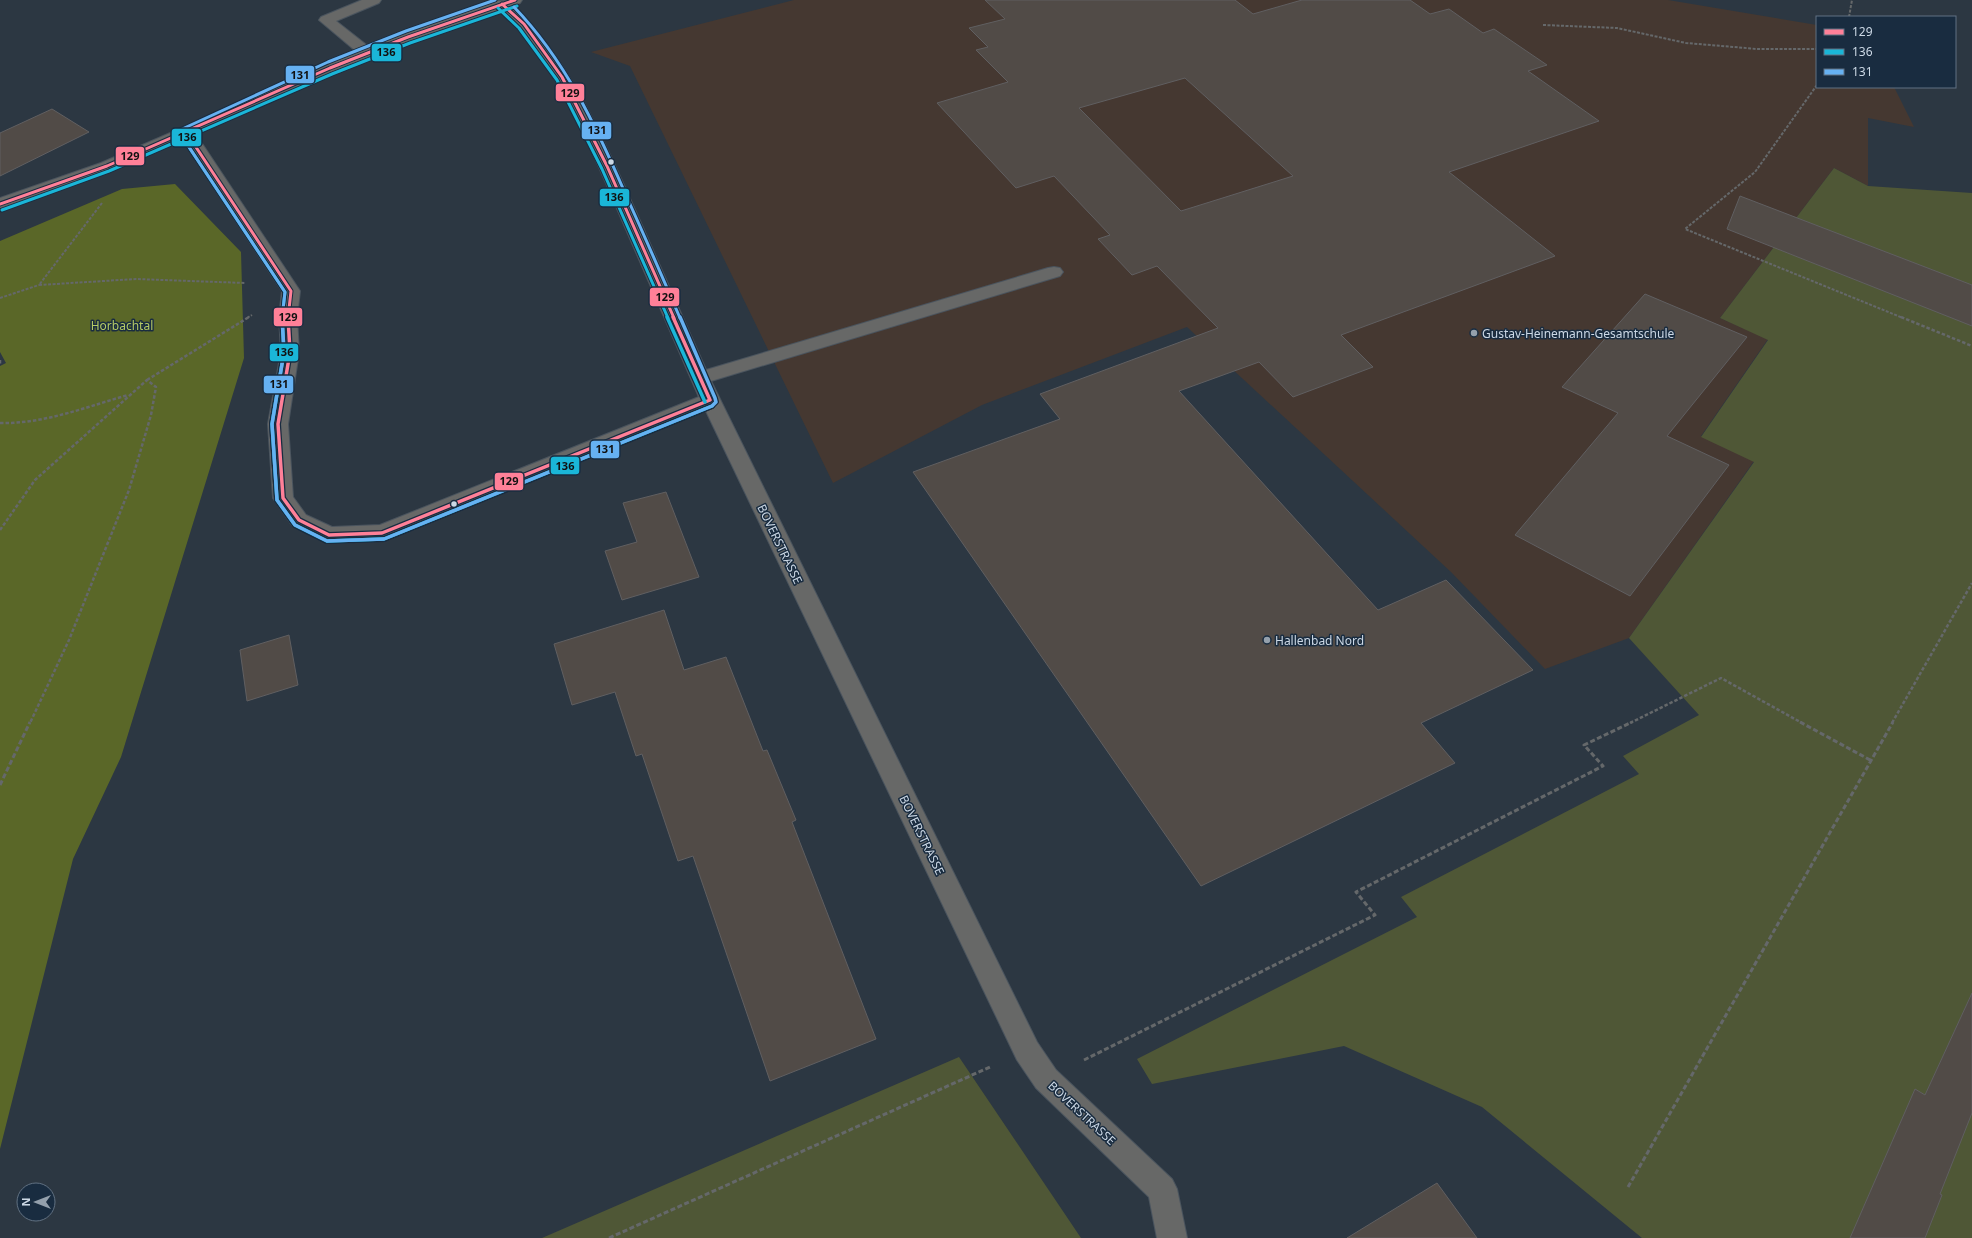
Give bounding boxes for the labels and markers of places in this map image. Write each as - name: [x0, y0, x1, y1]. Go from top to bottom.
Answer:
- unlabelled marker: [606, 157, 616, 167]
- place label: Gustav-Heinemann-Gesamtschule: [1482, 325, 1674, 342]
- marker: Gustav-Heinemann-Gesamtschule: [1469, 328, 1479, 338]
- unlabelled marker: [449, 499, 459, 509]
- place label: Hallenbad Nord: [1275, 632, 1364, 649]
- marker: Hallenbad Nord: [1262, 635, 1272, 645]

